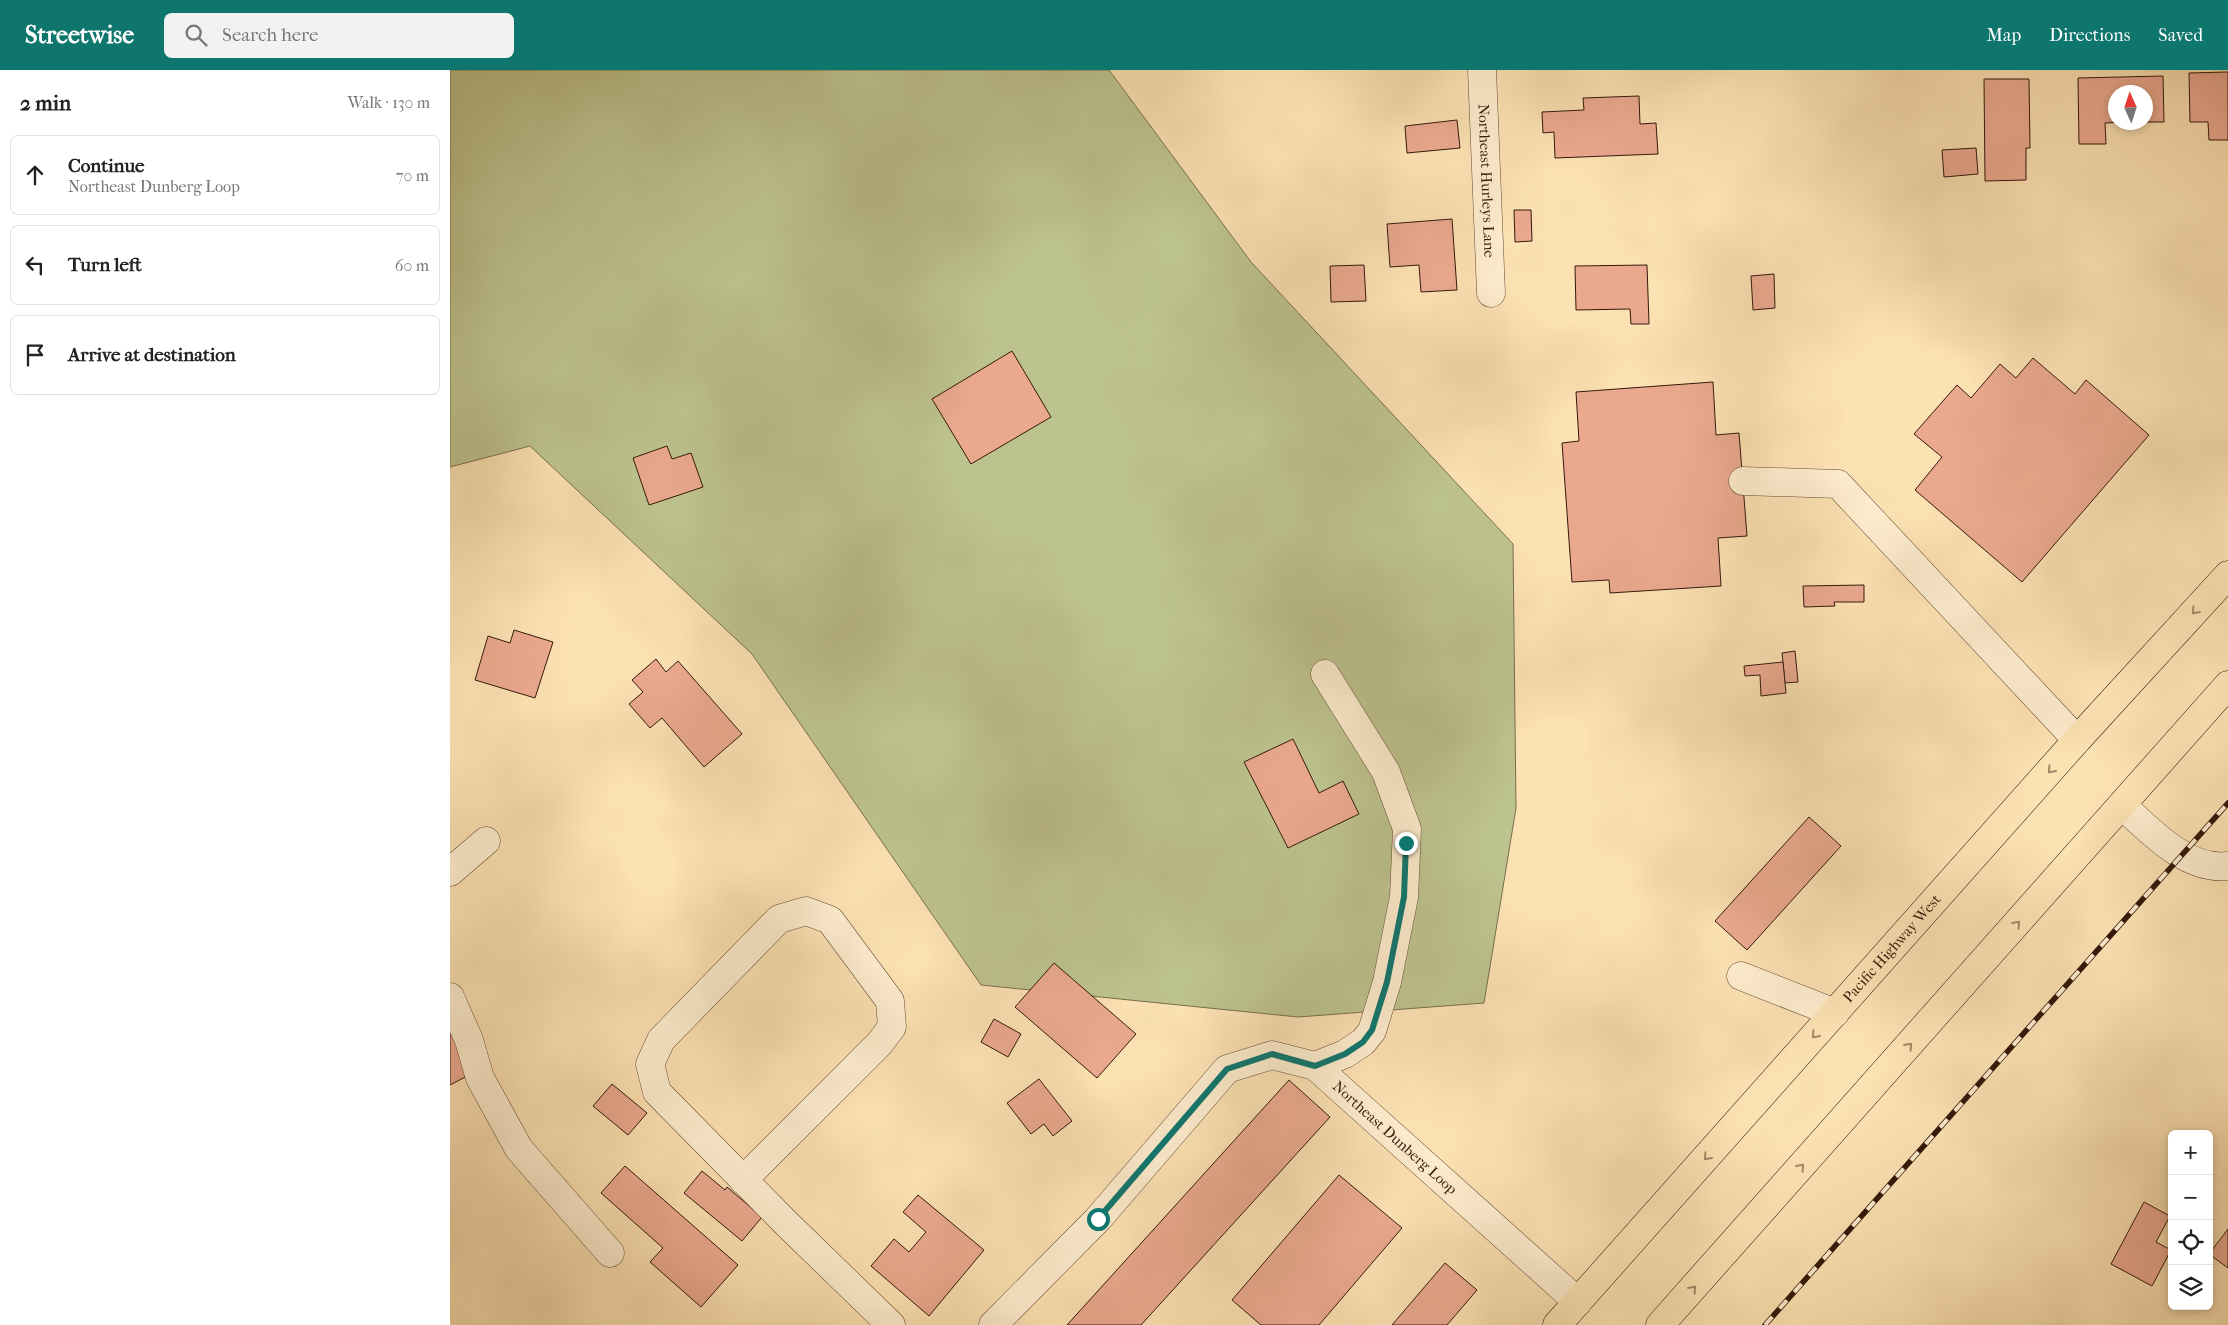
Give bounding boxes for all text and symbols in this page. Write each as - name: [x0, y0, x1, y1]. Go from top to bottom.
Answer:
- search box: [164, 13, 514, 58]
- text: Streetwise: [25, 21, 134, 49]
- icon: search: [182, 21, 210, 49]
- text: Search here: [222, 24, 318, 46]
- text: Map: [1987, 25, 2021, 46]
- text: Directions: [2049, 25, 2130, 46]
- text: Saved: [2158, 25, 2203, 46]
- north arrow: [2108, 85, 2153, 130]
- text: 2 min: [20, 91, 71, 115]
- text: Walk · 130 m: [347, 93, 430, 112]
- street label: Northeast Hurleys Lane: [1474, 104, 1499, 259]
- text: Continue: [68, 155, 144, 177]
- icon: ahead: [21, 161, 49, 189]
- text: 70 m: [396, 166, 429, 185]
- text: Northeast Dunberg Loop: [68, 177, 240, 196]
- icon: left: [21, 251, 49, 279]
- text: Turn left: [68, 254, 142, 276]
- text: 60 m: [395, 256, 429, 275]
- icon: arrive: [21, 341, 49, 369]
- text: Arrive at destination: [68, 344, 236, 366]
- one-way arrow: [2192, 605, 2201, 614]
- one-way arrow: [2048, 765, 2057, 774]
- route end: [1395, 832, 1418, 855]
- street label: Pacific Highway West: [1839, 890, 1945, 1006]
- one-way arrow: [2011, 921, 2020, 930]
- one-way arrow: [1812, 1030, 1821, 1039]
- one-way arrow: [1903, 1042, 1912, 1051]
- street label: Northeast Dunberg Loop: [1329, 1077, 1461, 1198]
- map controls: [2168, 1130, 2213, 1310]
- button: +: [2168, 1130, 2213, 1175]
- one-way arrow: [1704, 1151, 1713, 1160]
- one-way arrow: [1795, 1164, 1804, 1173]
- button: −: [2168, 1175, 2213, 1220]
- route start: [1087, 1208, 1110, 1231]
- button: locate: [2168, 1220, 2213, 1265]
- button: layers: [2168, 1265, 2213, 1310]
- one-way arrow: [1687, 1285, 1696, 1294]

